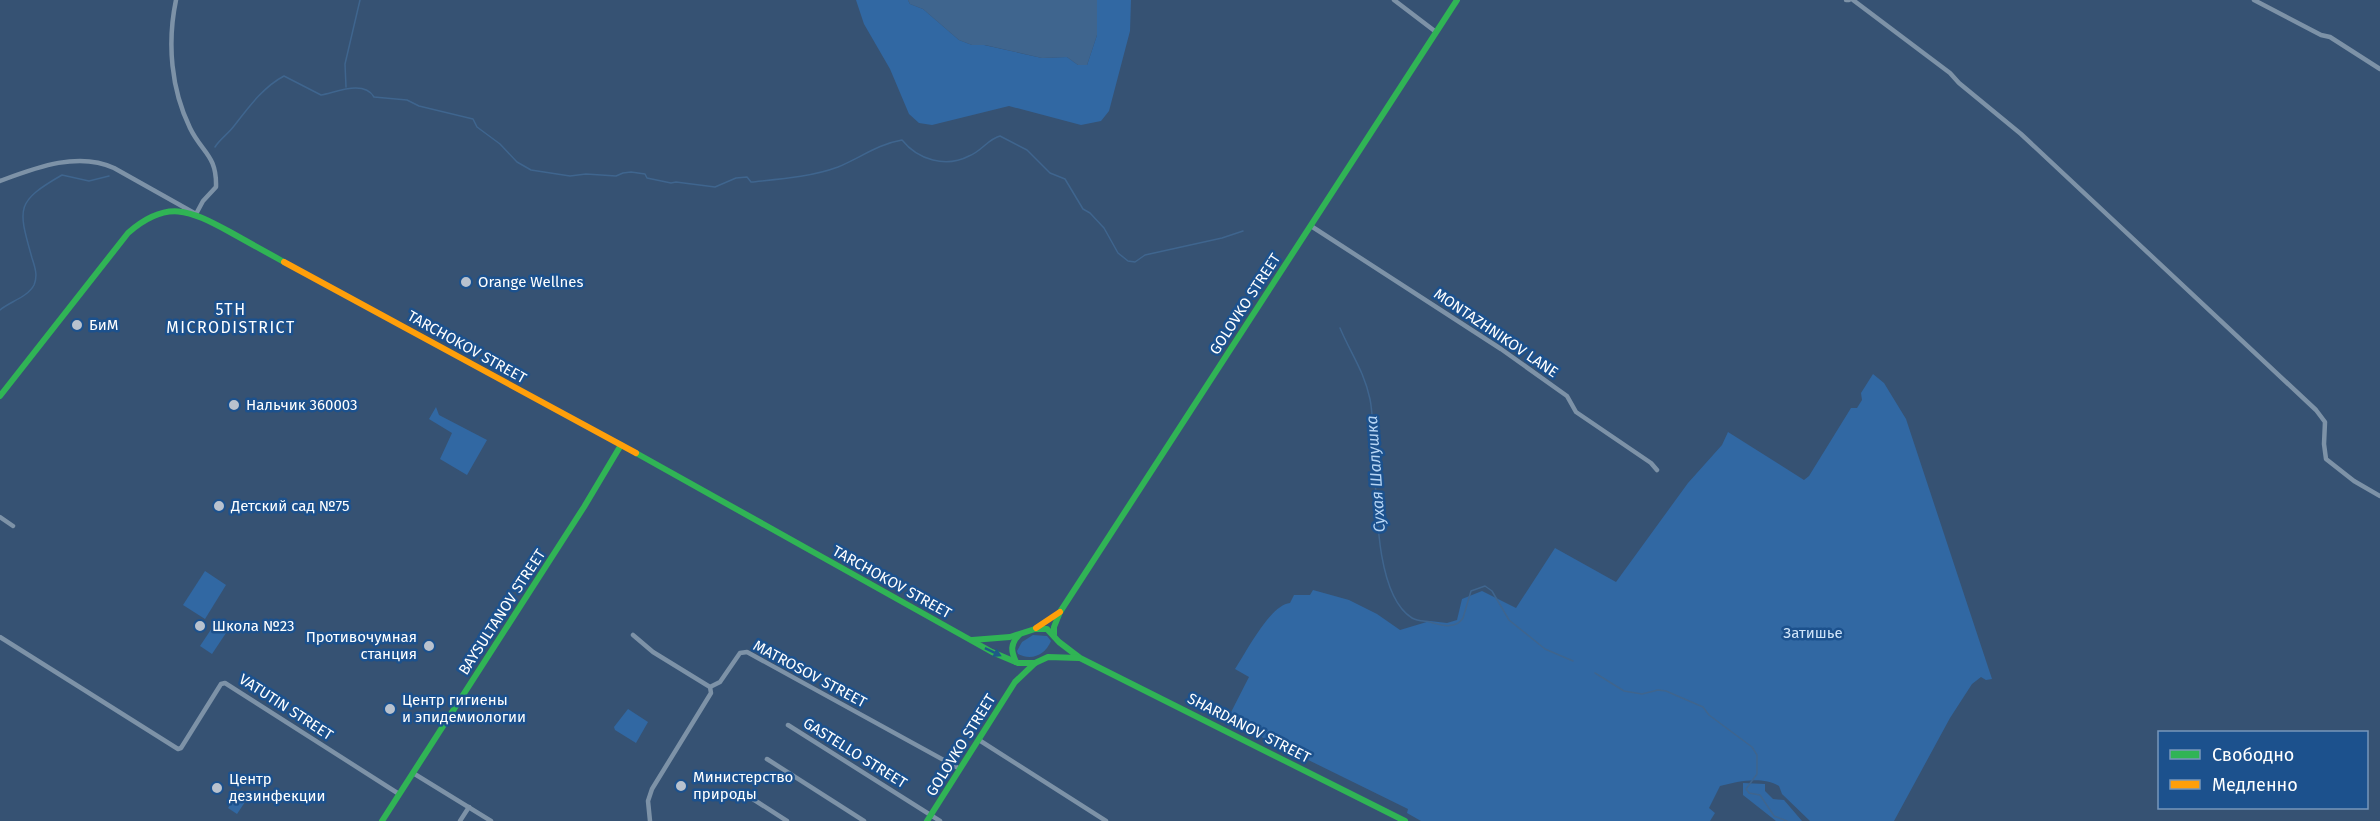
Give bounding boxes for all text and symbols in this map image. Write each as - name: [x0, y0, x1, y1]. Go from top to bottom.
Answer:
- street label: GOLOVKO STREET: [1206, 250, 1284, 358]
- place label: Orange Wellnes: [478, 273, 583, 291]
- marker: Orange Wellnes: [459, 275, 473, 289]
- street label: MONTAZHNIKOV LANE: [1430, 285, 1562, 381]
- district label: 5TH MICRODISTRICT: [166, 300, 296, 337]
- street label: TARCHOKOV STREET: [404, 307, 530, 387]
- place label: БиМ: [89, 316, 118, 334]
- marker: БиМ: [70, 318, 84, 332]
- place label: Нальчик 360003: [246, 396, 357, 414]
- marker: Нальчик 360003: [227, 398, 241, 412]
- water label: Сухая Шалушка: [1362, 415, 1389, 533]
- place label: Детский сад №75: [230, 497, 349, 515]
- marker: Детский сад №75: [212, 499, 226, 513]
- street label: TARCHOKOV STREET: [829, 542, 955, 622]
- street label: BAYSULTANOV STREET: [455, 546, 549, 678]
- place label: Школа №23: [212, 617, 295, 635]
- marker: Школа №23: [193, 619, 207, 633]
- park label: Затишье: [1783, 624, 1843, 642]
- place label: Противочумная станция: [306, 628, 417, 663]
- street label: MATROSOV STREET: [750, 637, 870, 712]
- marker: Противочумная станция: [422, 639, 436, 653]
- one-way arrow: [985, 647, 1002, 656]
- street label: VATUTIN STREET: [236, 670, 337, 744]
- street label: SHARDANOV STREET: [1185, 689, 1314, 767]
- place label: Центр гигиены и эпидемиологии: [402, 691, 526, 726]
- street label: GOLOVKO STREET: [922, 691, 1000, 799]
- marker: Центр гигиены и эпидемиологии: [383, 702, 397, 716]
- street label: GASTELLO STREET: [800, 714, 910, 792]
- legend: [2158, 731, 2368, 809]
- text: Свободно: [2212, 744, 2294, 766]
- place label: Министерство природы: [693, 768, 793, 803]
- place label: Центр дезинфекции: [229, 770, 326, 805]
- text: Медленно: [2212, 774, 2298, 796]
- marker: Министерство природы: [674, 779, 688, 793]
- marker: Центр дезинфекции: [210, 781, 224, 795]

